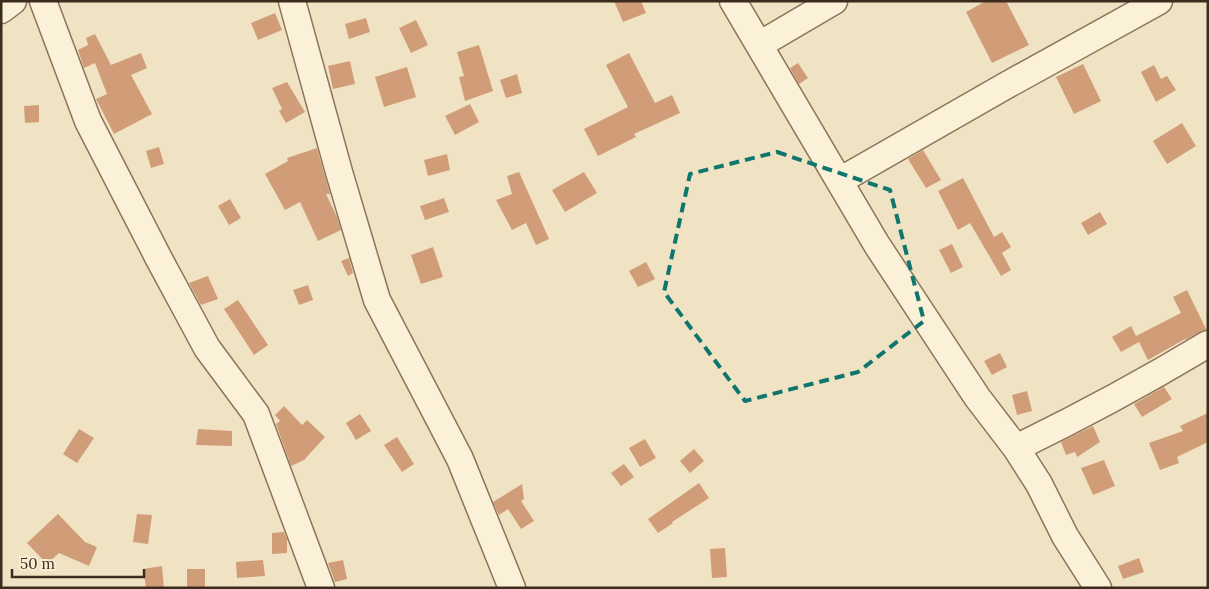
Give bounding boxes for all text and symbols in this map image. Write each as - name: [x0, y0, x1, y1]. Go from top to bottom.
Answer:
- scale bar: [12, 546, 145, 578]
- text: 50 m: [20, 554, 55, 573]

